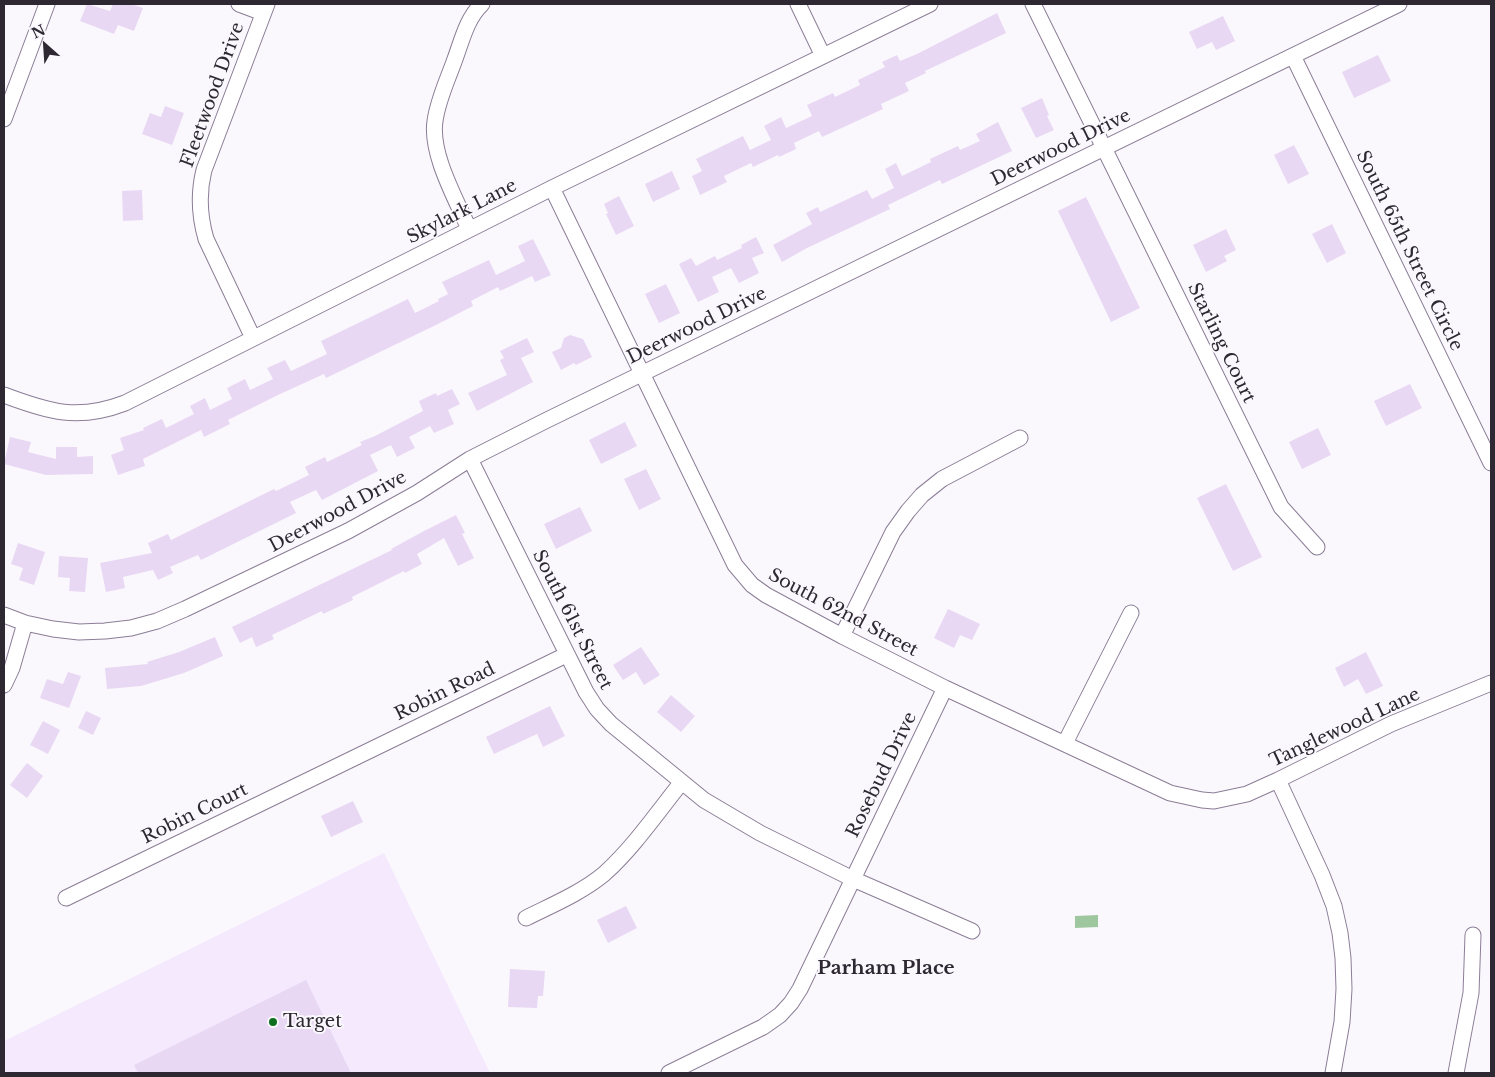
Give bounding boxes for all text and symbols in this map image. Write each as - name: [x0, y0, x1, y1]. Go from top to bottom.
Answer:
- north arrow: [20, 20, 70, 70]
- street label: Fleetwood Drive: [177, 20, 249, 170]
- text: N: [29, 21, 48, 42]
- street label: Deerwood Drive: [988, 105, 1134, 191]
- street label: South 65th Street Circle: [1351, 147, 1467, 355]
- street label: Skylark Lane: [403, 175, 521, 249]
- street label: Starling Court: [1183, 279, 1259, 407]
- street label: Deerwood Drive: [624, 283, 770, 369]
- street label: Deerwood Drive: [266, 467, 410, 557]
- street label: South 61st Street: [527, 547, 617, 693]
- street label: South 62nd Street: [765, 564, 921, 662]
- street label: Robin Road: [391, 658, 499, 726]
- street label: Tanglewood Lane: [1266, 684, 1424, 772]
- street label: Rosebud Drive: [842, 709, 922, 841]
- street label: Robin Court: [139, 779, 251, 849]
- district label: Parham Place: [817, 958, 955, 980]
- place label: Target: [283, 1011, 342, 1033]
- marker: Target: [267, 1016, 279, 1028]

